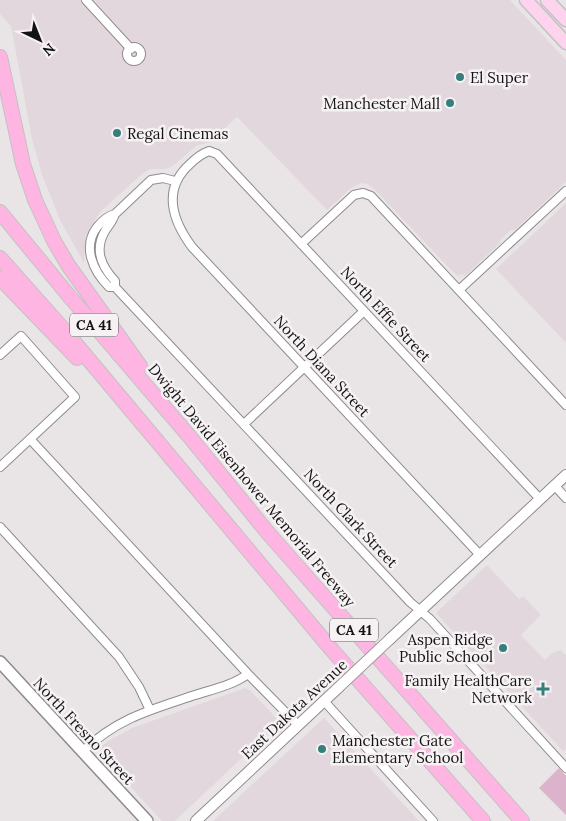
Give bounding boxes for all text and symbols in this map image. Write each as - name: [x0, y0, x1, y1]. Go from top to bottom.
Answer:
- north arrow: [15, 15, 65, 65]
- text: N: [39, 39, 59, 60]
- place label: El Super: [470, 68, 529, 87]
- marker: El Super: [454, 71, 466, 83]
- place label: Manchester Mall: [323, 94, 440, 113]
- marker: Manchester Mall: [444, 97, 456, 109]
- place label: Regal Cinemas: [127, 124, 229, 143]
- marker: Regal Cinemas: [111, 127, 123, 139]
- street label: North Effie Street: [337, 262, 435, 366]
- street label: North Diana Street: [270, 311, 374, 421]
- road number: CA 41: [70, 314, 118, 336]
- street label: Dwight David Eisenhower Memorial Freeway: [144, 359, 360, 611]
- street label: North Clark Street: [300, 464, 402, 572]
- road number: CA 41: [330, 618, 378, 642]
- place label: Aspen Ridge Public School: [399, 630, 493, 666]
- marker: Aspen Ridge Public School: [497, 642, 509, 654]
- street label: East Dakota Avenue: [237, 655, 351, 763]
- place label: Family HealthCare Network: [404, 671, 532, 707]
- street label: North Fresno Street: [30, 674, 139, 789]
- marker: Family HealthCare Network: [536, 682, 550, 696]
- place label: Manchester Gate Elementary School: [332, 731, 463, 767]
- marker: Manchester Gate Elementary School: [316, 743, 328, 755]

